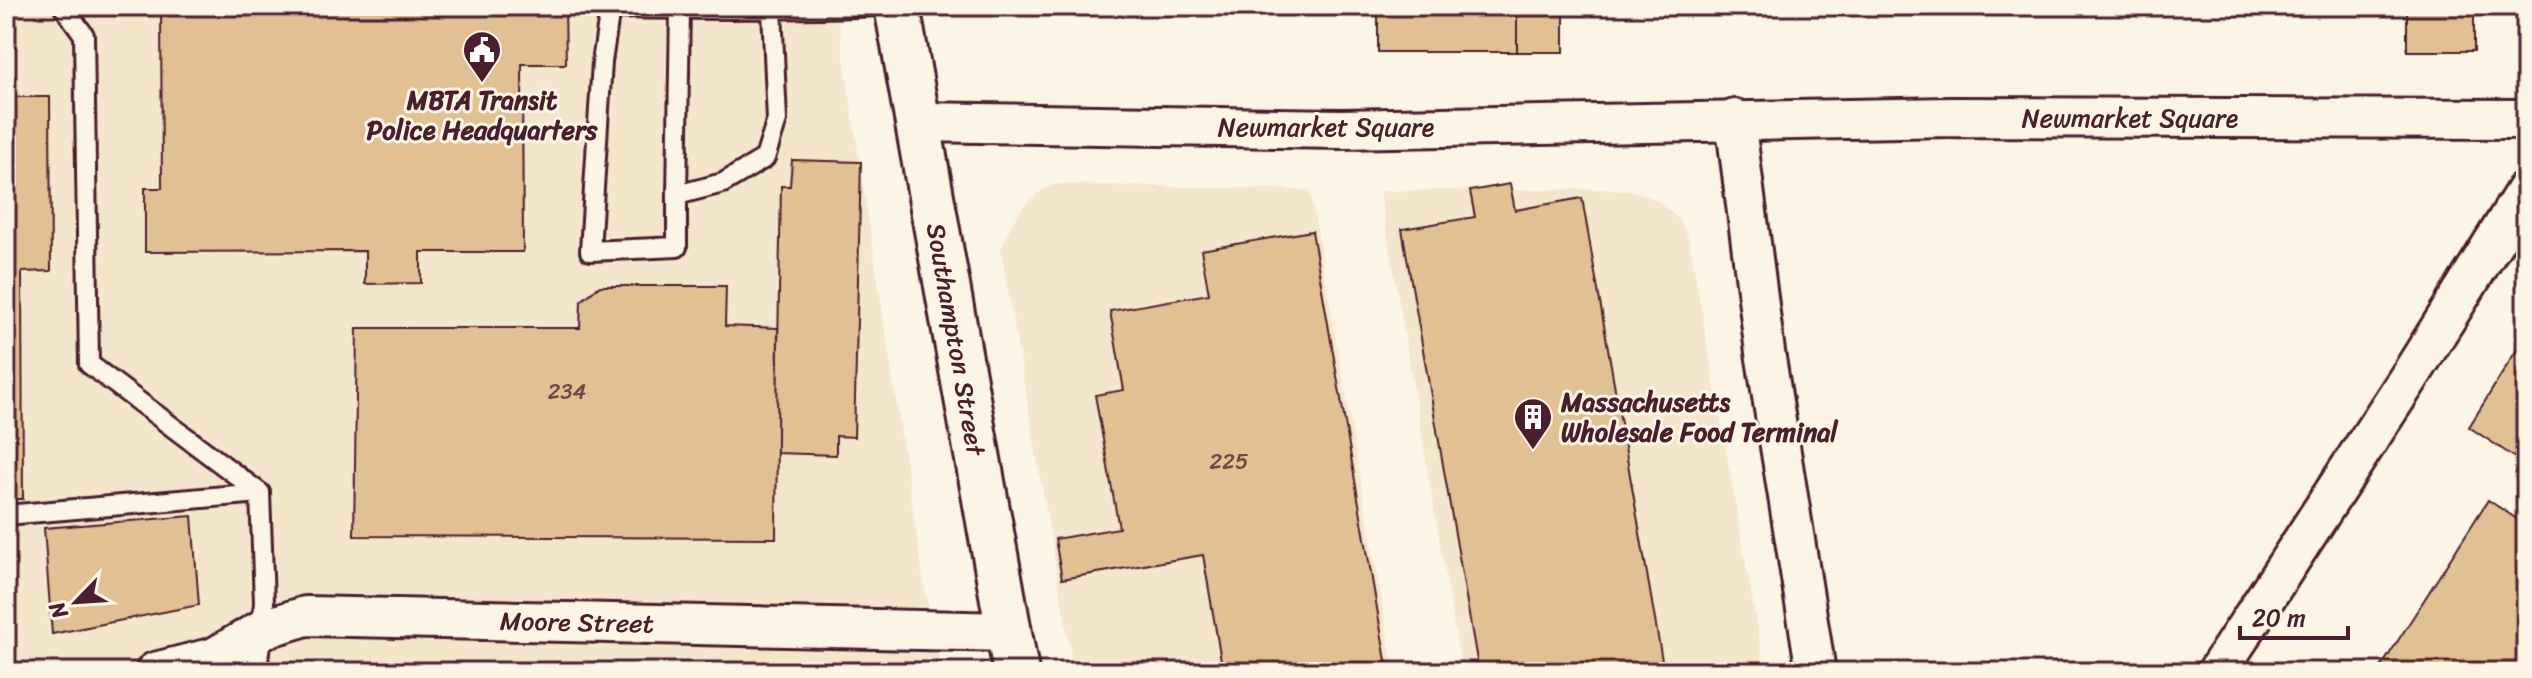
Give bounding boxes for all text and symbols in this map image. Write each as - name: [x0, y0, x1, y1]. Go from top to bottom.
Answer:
- public building icon: MBTA Transit Police Headquarters: [461, 29, 503, 84]
- place label: MBTA Transit Police Headquarters: [366, 77, 599, 153]
- street label: Newmarket Square: [2022, 95, 2239, 141]
- street label: Newmarket Square: [1218, 104, 1435, 150]
- street label: Southampton Street: [913, 219, 999, 460]
- house number: 234: [548, 372, 587, 411]
- place label: Massachusetts Wholesale Food Terminal: [1560, 379, 1839, 455]
- building icon: Massachusetts Wholesale Food Terminal: [1512, 396, 1554, 451]
- house number: 225: [1210, 442, 1248, 481]
- north arrow: [36, 562, 116, 642]
- scale bar: [2240, 590, 2348, 640]
- text: N: [37, 594, 80, 626]
- text: 20 m: [2252, 597, 2306, 639]
- street label: Moore Street: [500, 598, 654, 646]

